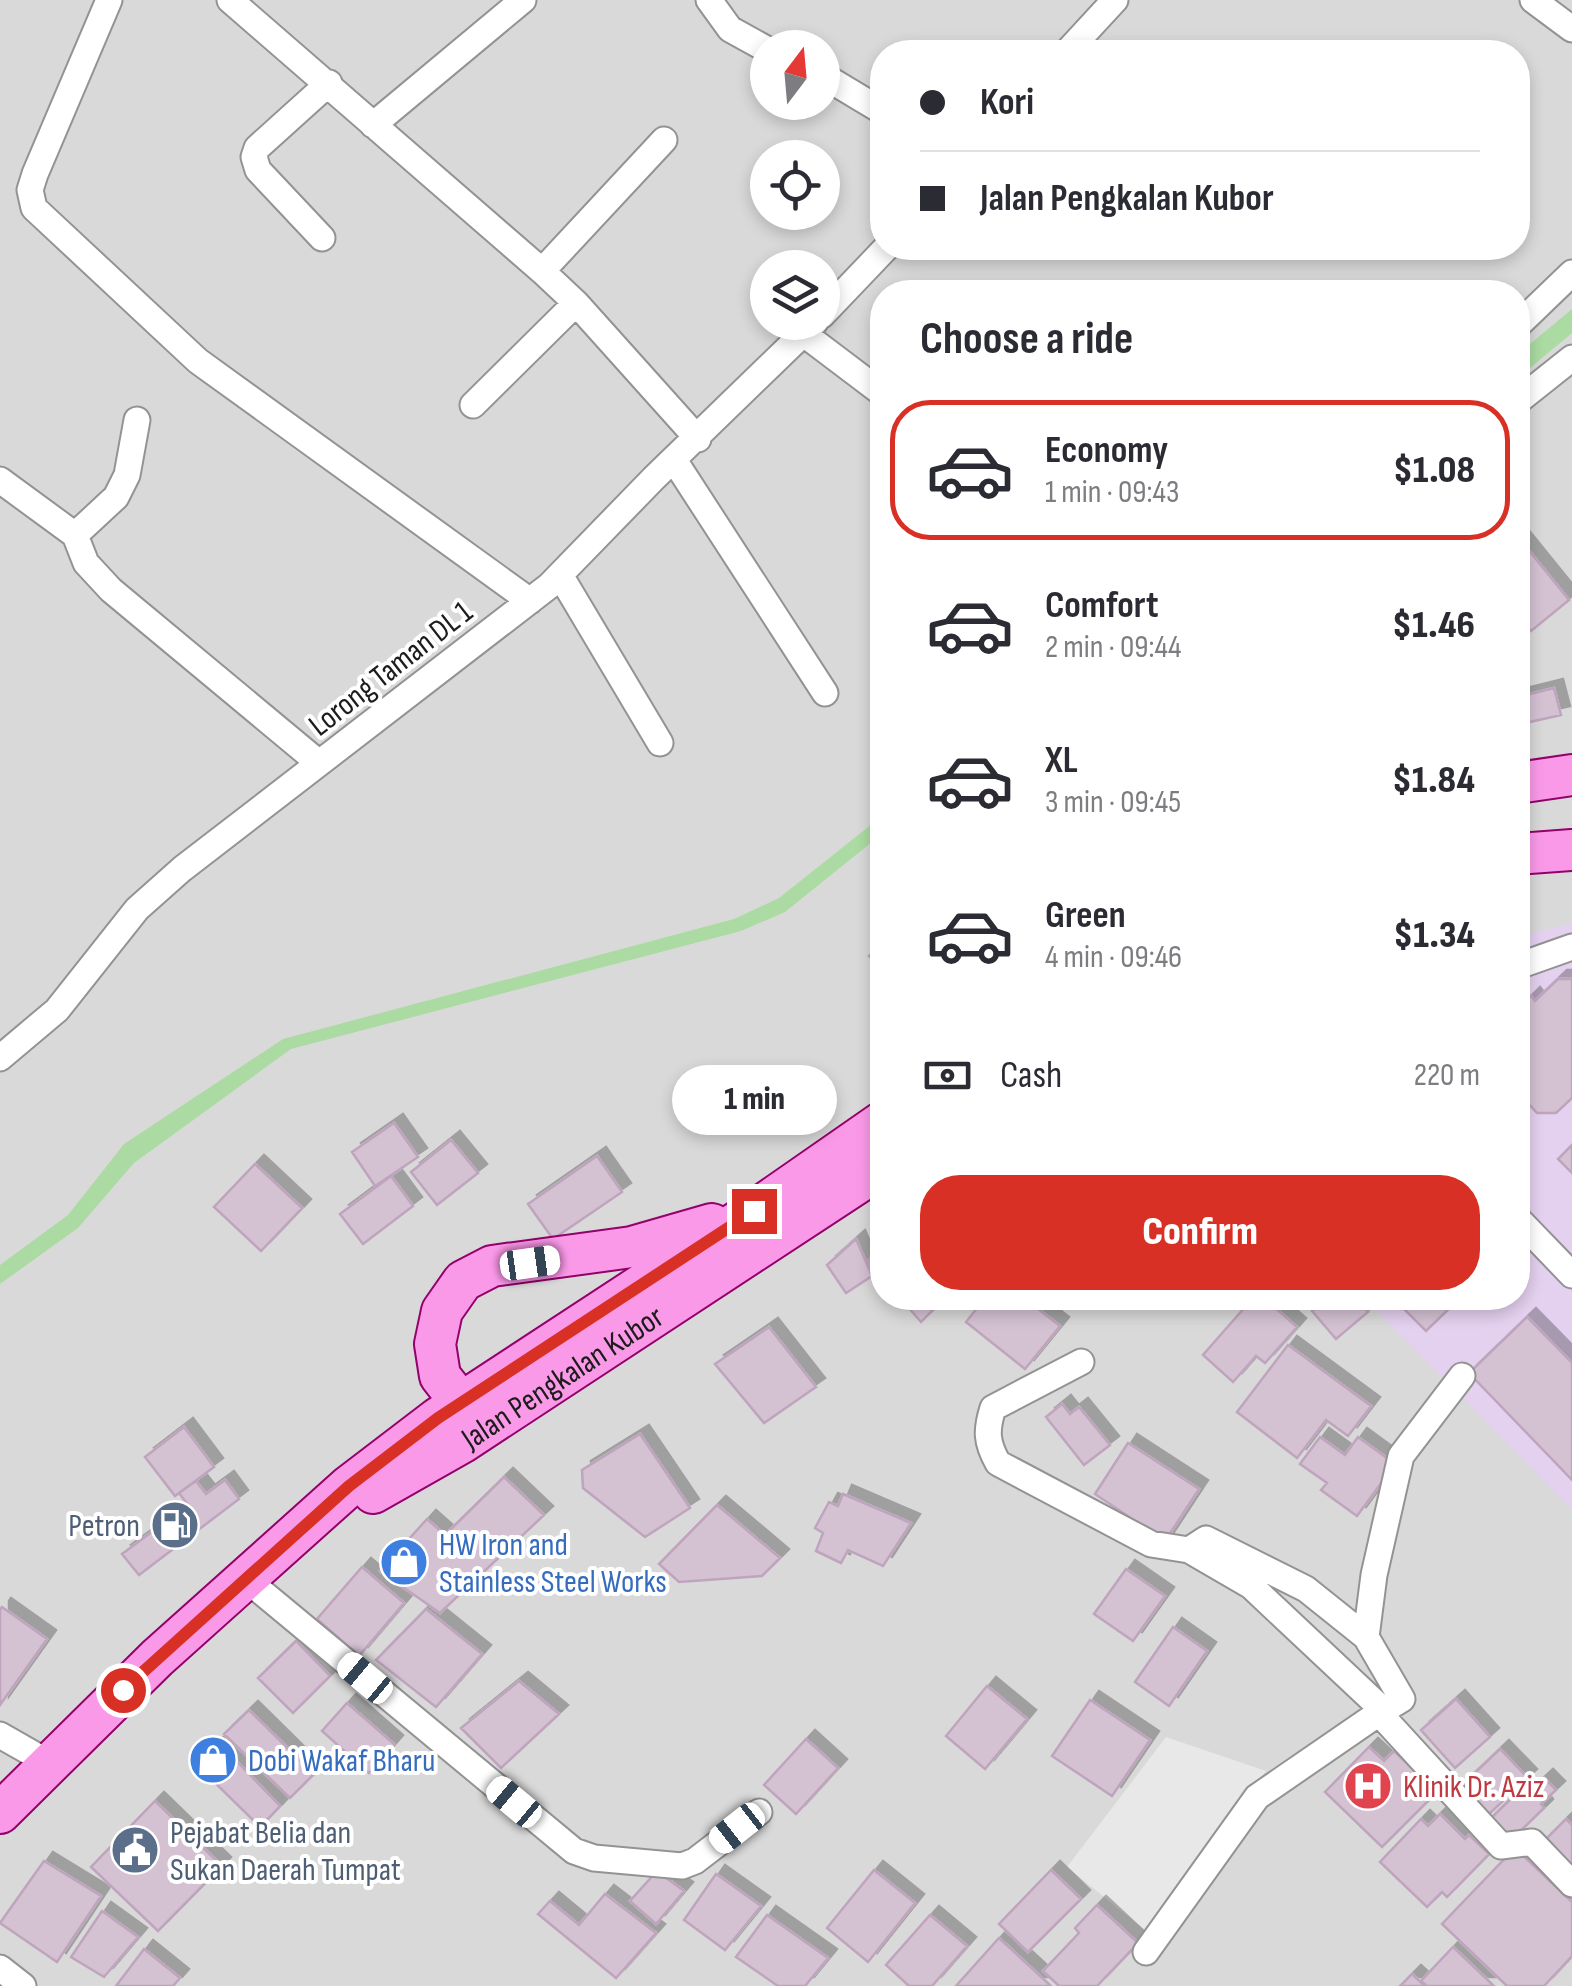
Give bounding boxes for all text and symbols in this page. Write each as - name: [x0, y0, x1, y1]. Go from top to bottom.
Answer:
- north arrow: [750, 30, 840, 120]
- map controls: [750, 30, 840, 340]
- text: Kori: [980, 80, 1034, 125]
- button: locate: [750, 140, 840, 230]
- text: Jalan Pengkalan Kubor: [980, 176, 1274, 221]
- button: layers: [750, 250, 840, 340]
- text: Choose a ride: [920, 312, 1133, 367]
- icon: car: [925, 425, 1015, 515]
- text: Economy: [1045, 428, 1168, 473]
- text: $1.08: [1393, 448, 1475, 493]
- text: 1 min · 09:43: [1045, 473, 1179, 512]
- icon: car: [925, 580, 1015, 670]
- text: Comfort: [1045, 583, 1159, 628]
- street label: Lorong Taman DL 1: [301, 593, 481, 745]
- text: $1.46: [1392, 603, 1475, 648]
- text: 2 min · 09:44: [1045, 628, 1181, 667]
- icon: car: [925, 735, 1015, 825]
- text: XL: [1045, 738, 1078, 783]
- text: $1.84: [1392, 758, 1475, 803]
- text: 3 min · 09:45: [1045, 783, 1181, 822]
- icon: car: [925, 890, 1015, 980]
- text: Green: [1045, 893, 1126, 938]
- text: $1.34: [1394, 913, 1475, 958]
- text: 4 min · 09:46: [1045, 938, 1182, 977]
- icon: cash: [920, 1048, 975, 1103]
- text: Cash: [1000, 1053, 1062, 1098]
- text: 220 m: [1414, 1056, 1480, 1095]
- callout: 1 min: [672, 1066, 836, 1136]
- text: 1 min: [724, 1080, 785, 1119]
- button: Confirm: [920, 1175, 1480, 1290]
- route end: [732, 1189, 777, 1234]
- car: [498, 1244, 562, 1282]
- street label: Jalan Pengkalan Kubor: [454, 1298, 671, 1459]
- fuel station icon: Petron: [149, 1499, 201, 1551]
- place label: Petron: [68, 1507, 140, 1546]
- place label: HW Iron and Stainless Steel Works: [439, 1526, 667, 1602]
- shop icon: HW Iron and Stainless Steel Works: [378, 1536, 430, 1588]
- car: [332, 1647, 398, 1709]
- route start: [101, 1668, 146, 1713]
- shop icon: Dobi Wakaf Bharu: [187, 1734, 239, 1786]
- place label: Dobi Wakaf Bharu: [248, 1742, 435, 1781]
- hospital icon: Klinik Dr. Aziz: [1342, 1760, 1394, 1812]
- place label: Klinik Dr. Aziz: [1403, 1768, 1544, 1807]
- car: [481, 1771, 547, 1833]
- car: [704, 1798, 770, 1858]
- place label: Pejabat Belia dan Sukan Daerah Tumpat: [170, 1814, 401, 1890]
- public building icon: Pejabat Belia dan Sukan Daerah Tumpat: [109, 1824, 161, 1876]

